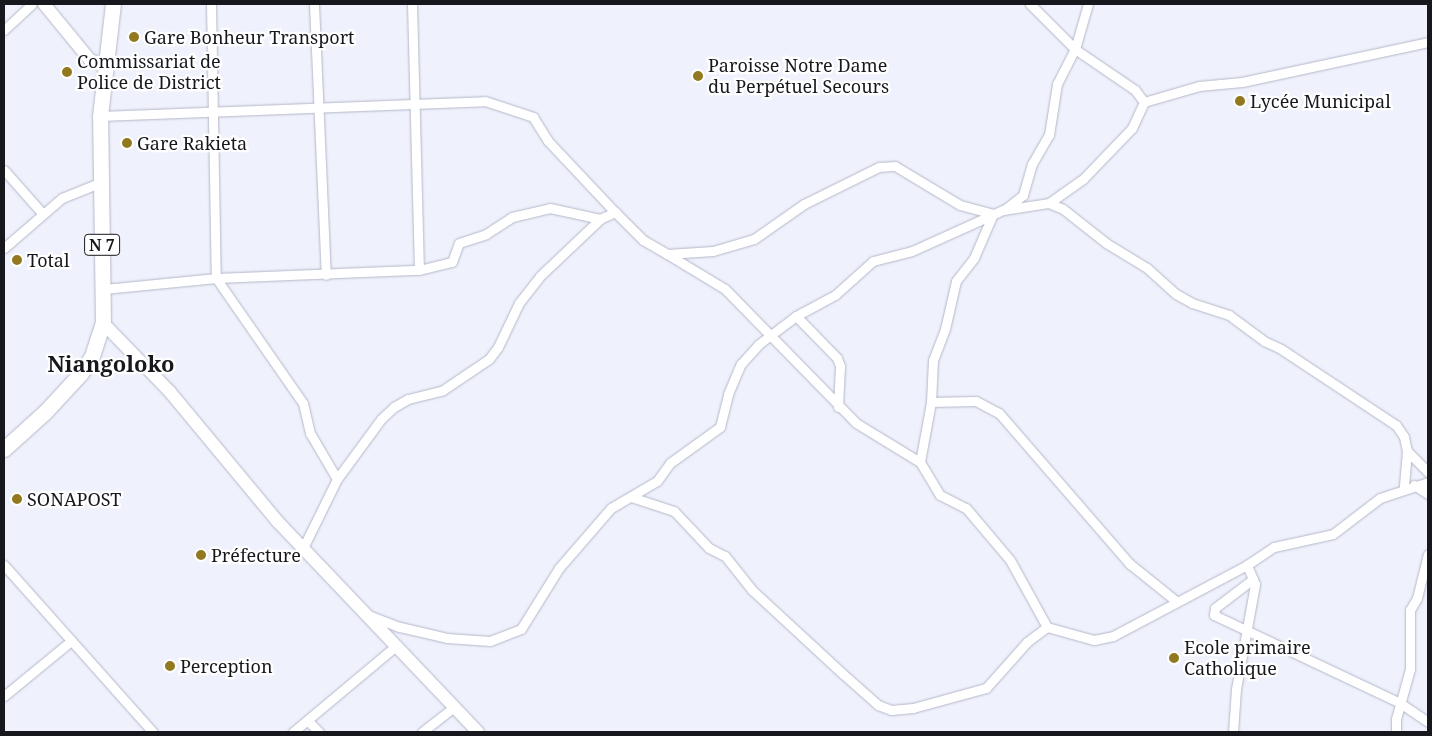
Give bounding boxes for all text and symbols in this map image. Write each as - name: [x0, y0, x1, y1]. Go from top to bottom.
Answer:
- place label: Gare Bonheur Transport: [144, 26, 354, 48]
- marker: Gare Bonheur Transport: [128, 31, 140, 43]
- place label: Commissariat de Police de District: [77, 51, 221, 94]
- place label: Paroisse Notre Dame du Perpétuel Secours: [708, 55, 889, 98]
- marker: Commissariat de Police de District: [61, 66, 73, 78]
- marker: Paroisse Notre Dame du Perpétuel Secours: [692, 70, 704, 82]
- place label: Lycée Municipal: [1250, 90, 1391, 112]
- marker: Lycée Municipal: [1234, 95, 1246, 107]
- place label: Gare Rakieta: [137, 132, 247, 154]
- marker: Gare Rakieta: [121, 137, 133, 149]
- road number: N 7: [83, 232, 121, 258]
- place label: Total: [27, 249, 70, 271]
- marker: Total: [11, 254, 23, 266]
- district label: Niangoloko: [47, 351, 175, 377]
- place label: SONAPOST: [27, 488, 121, 510]
- marker: SONAPOST: [11, 493, 23, 505]
- place label: Préfecture: [211, 544, 301, 566]
- marker: Préfecture: [195, 549, 207, 561]
- place label: Ecole primaire Catholique: [1184, 637, 1311, 680]
- marker: Ecole primaire Catholique: [1168, 652, 1180, 664]
- place label: Perception: [180, 655, 273, 677]
- marker: Perception: [164, 660, 176, 672]

